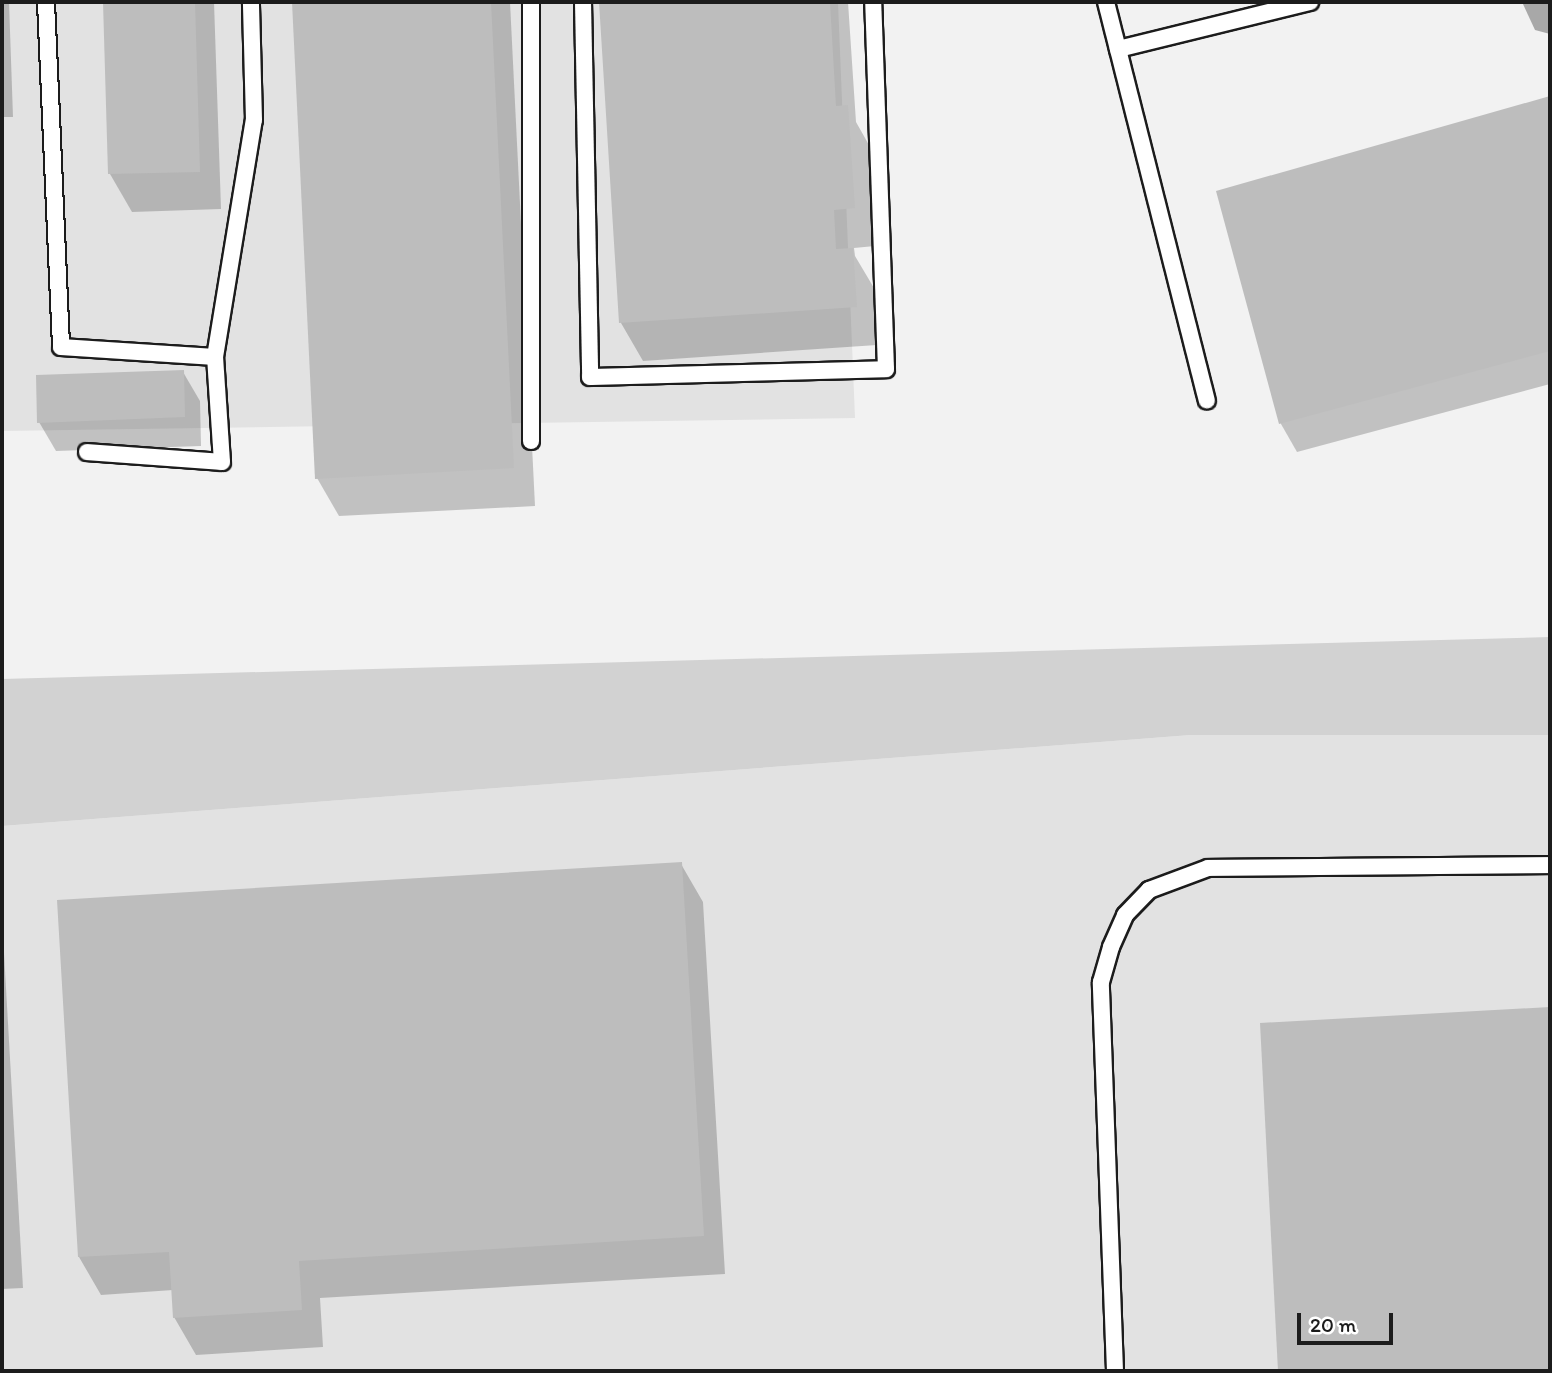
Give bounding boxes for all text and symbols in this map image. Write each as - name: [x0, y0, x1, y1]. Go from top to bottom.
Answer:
- scale bar: [1300, 1300, 1396, 1344]
- text: 20 m: [1310, 1312, 1356, 1337]

